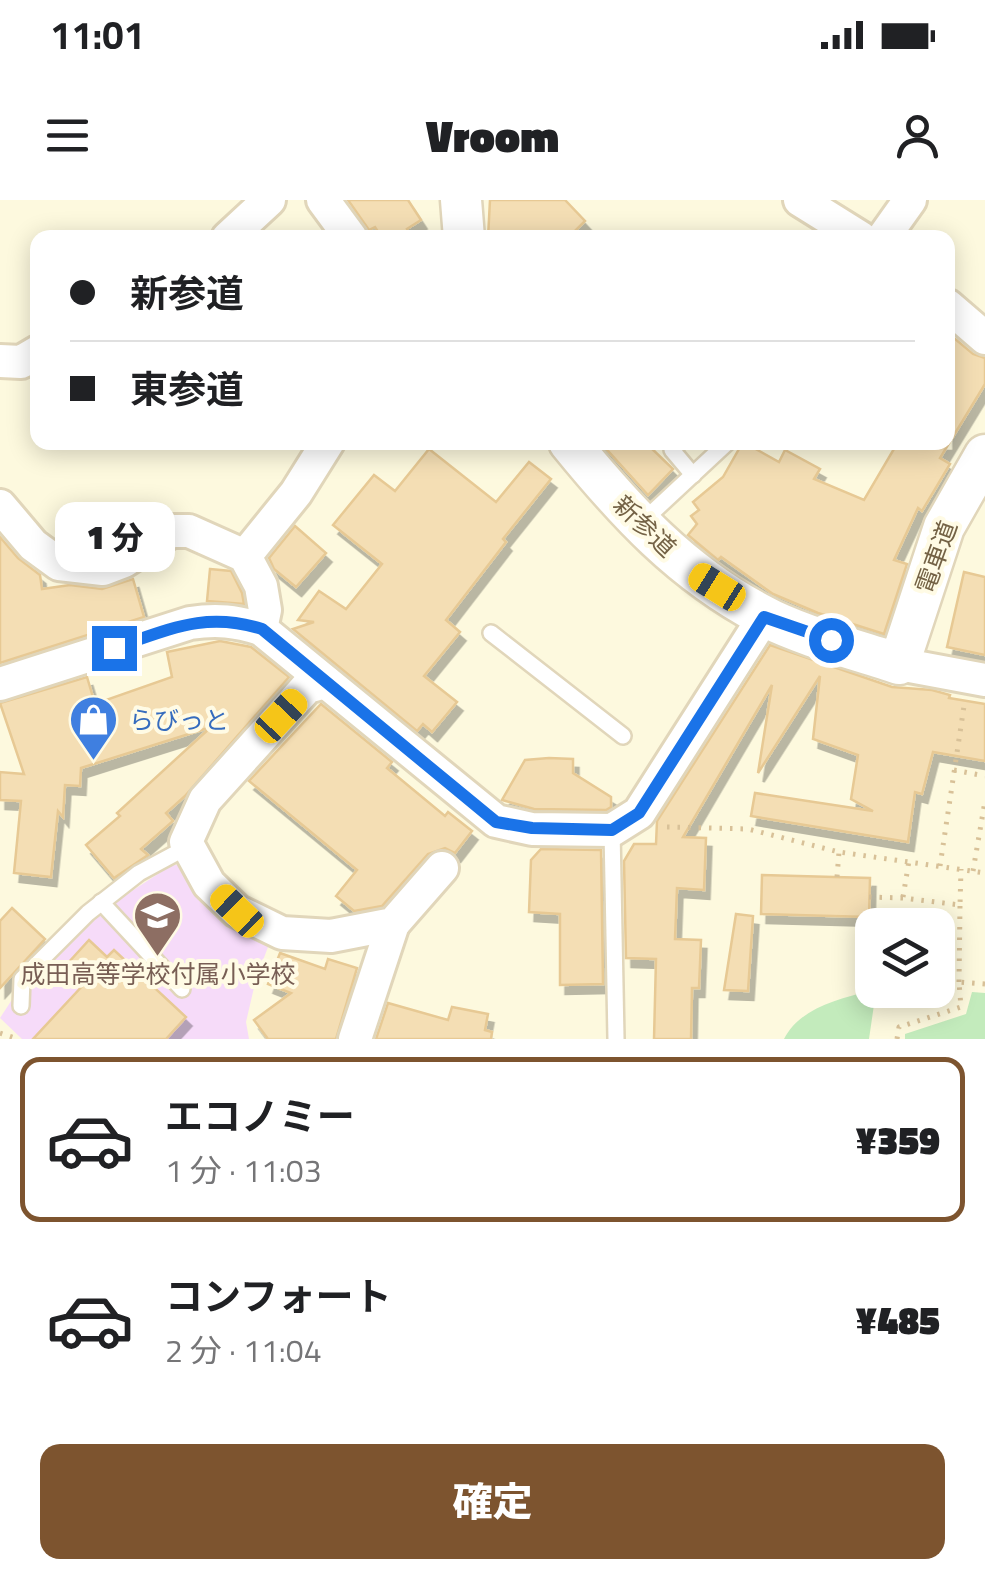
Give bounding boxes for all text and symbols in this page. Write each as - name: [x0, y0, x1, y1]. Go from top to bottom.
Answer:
- text: 11:01: [50, 6, 145, 64]
- text: Vroom: [426, 101, 559, 169]
- icon: menu: [40, 108, 95, 163]
- icon: person: [890, 108, 945, 163]
- text: 新参道: [130, 264, 244, 322]
- text: 東参道: [130, 360, 244, 418]
- street label: 新参道: [605, 486, 685, 566]
- callout: 1 分: [54, 503, 174, 573]
- text: 1 分: [87, 513, 143, 561]
- street label: 電車道: [905, 515, 967, 599]
- car: [684, 558, 750, 616]
- route start: [809, 618, 854, 663]
- route end: [92, 626, 137, 671]
- car: [250, 684, 312, 748]
- shop icon: らびっと: [68, 694, 120, 762]
- place label: らびっと: [129, 701, 229, 739]
- car: [205, 879, 269, 943]
- school or university icon: 成田高等学校付属小学校: [132, 890, 184, 958]
- map controls: [855, 908, 955, 1008]
- button: layers: [855, 908, 955, 1008]
- place label: 成田高等学校付属小学校: [20, 955, 296, 993]
- text: エコノミー: [165, 1087, 355, 1145]
- icon: car: [45, 1095, 135, 1185]
- text: ¥359: [855, 1111, 940, 1169]
- text: 1 分 · 11:03: [165, 1146, 322, 1194]
- text: コンフォート: [165, 1267, 392, 1325]
- icon: car: [45, 1275, 135, 1365]
- text: ¥485: [855, 1291, 940, 1349]
- text: 2 分 · 11:04: [165, 1326, 322, 1374]
- button: 確定: [40, 1444, 945, 1559]

